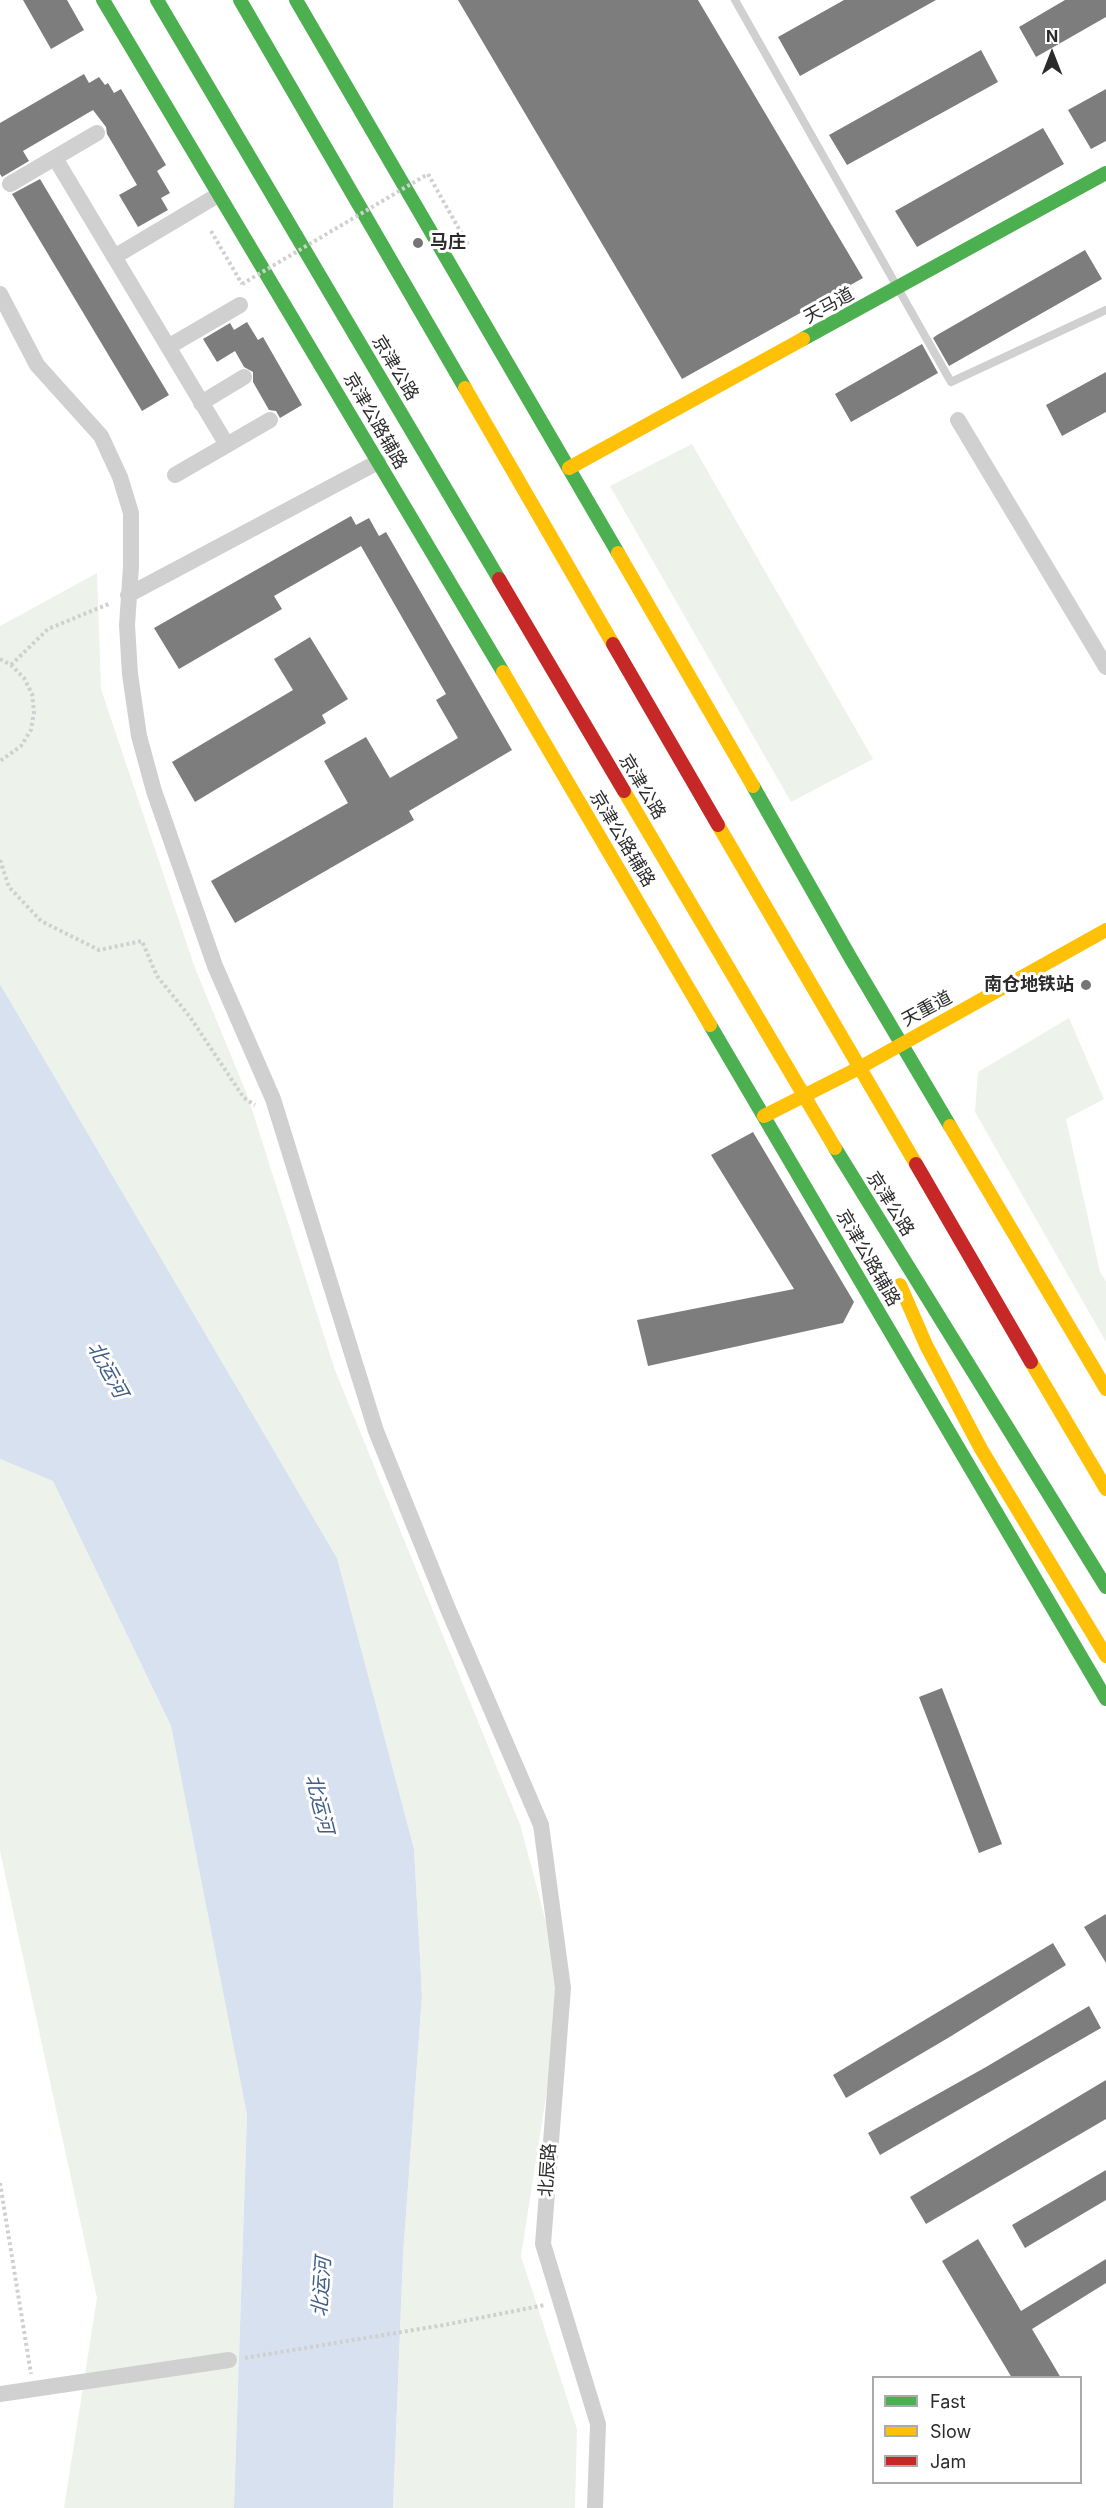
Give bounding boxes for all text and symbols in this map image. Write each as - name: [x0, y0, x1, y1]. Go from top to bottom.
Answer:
- north arrow: [1022, 24, 1082, 84]
- text: N: [1046, 26, 1058, 46]
- place label: 马庄: [430, 232, 466, 254]
- marker: 马庄: [411, 236, 425, 250]
- street label: 天马道: [800, 283, 858, 329]
- street label: 京津公路: [367, 332, 423, 404]
- street label: 京津公路辅路: [339, 369, 411, 473]
- street label: 京津公路: [614, 751, 670, 823]
- street label: 京津公路辅路: [585, 787, 659, 891]
- place label: 南仓地铁站: [984, 974, 1074, 996]
- marker: 南仓地铁站: [1079, 978, 1093, 992]
- street label: 天重道: [898, 987, 956, 1031]
- street label: 京津公路: [862, 1168, 918, 1240]
- street label: 京津公路辅路: [832, 1206, 904, 1310]
- water label: 北运河: [82, 1338, 132, 1402]
- water label: 北运河: [300, 1772, 338, 1836]
- street label: 北辰路: [535, 2142, 561, 2198]
- water label: 北运河: [308, 2256, 336, 2318]
- legend: [872, 2376, 1082, 2484]
- text: Fast: [930, 2391, 966, 2412]
- text: Slow: [930, 2421, 971, 2442]
- text: Jam: [930, 2451, 966, 2472]

